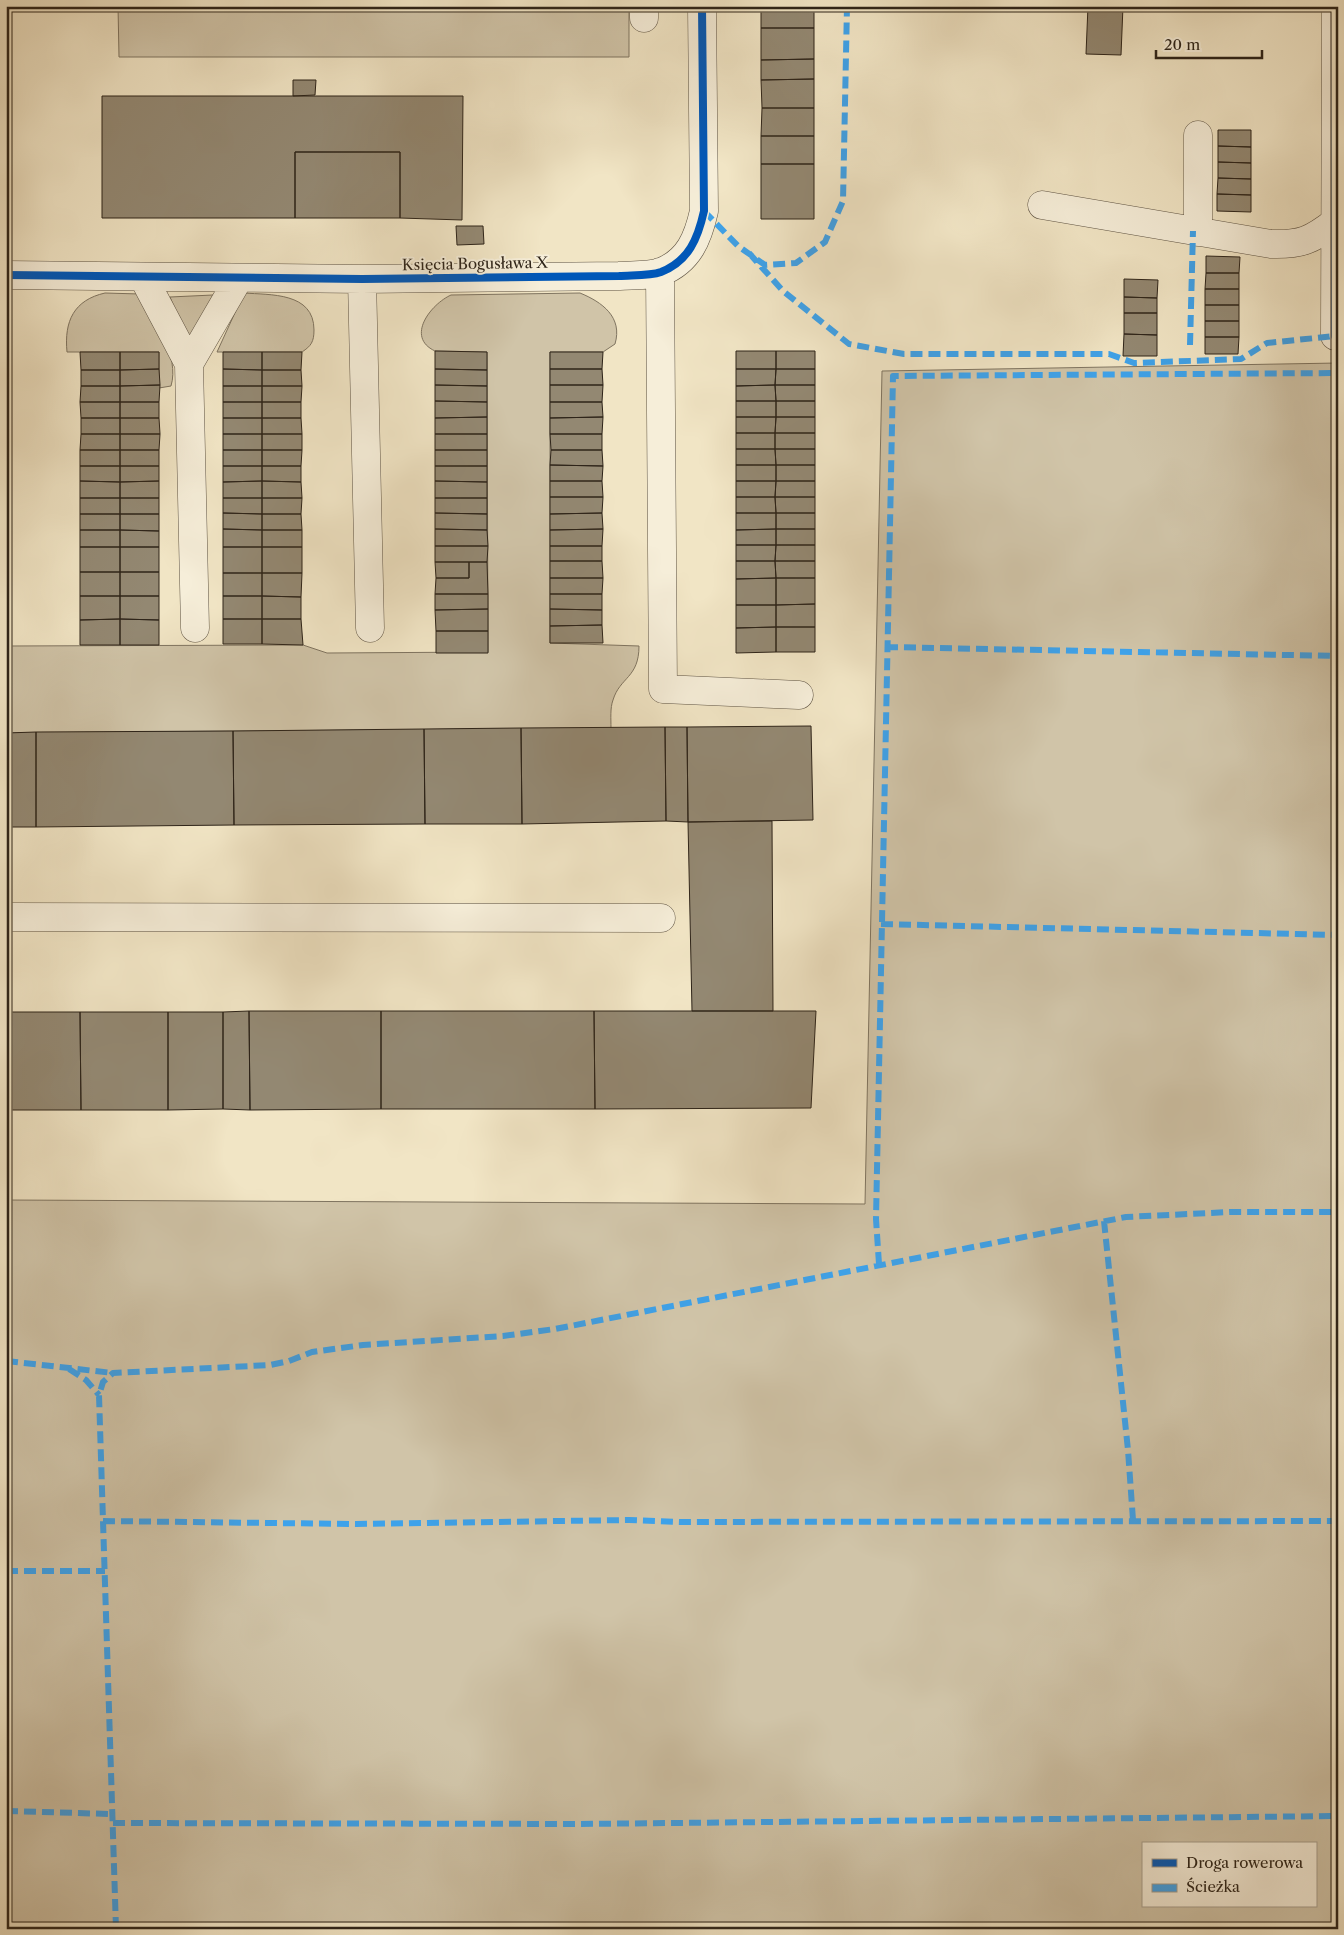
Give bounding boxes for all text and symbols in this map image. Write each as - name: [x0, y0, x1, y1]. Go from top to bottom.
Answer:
- scale bar: [1156, 28, 1263, 60]
- text: 20 m: [1164, 35, 1200, 54]
- street label: Księcia Bogusława X: [402, 253, 548, 274]
- legend: [1142, 1842, 1316, 1908]
- text: Droga rowerowa: [1186, 1853, 1303, 1872]
- text: Ścieżka: [1186, 1877, 1240, 1896]

